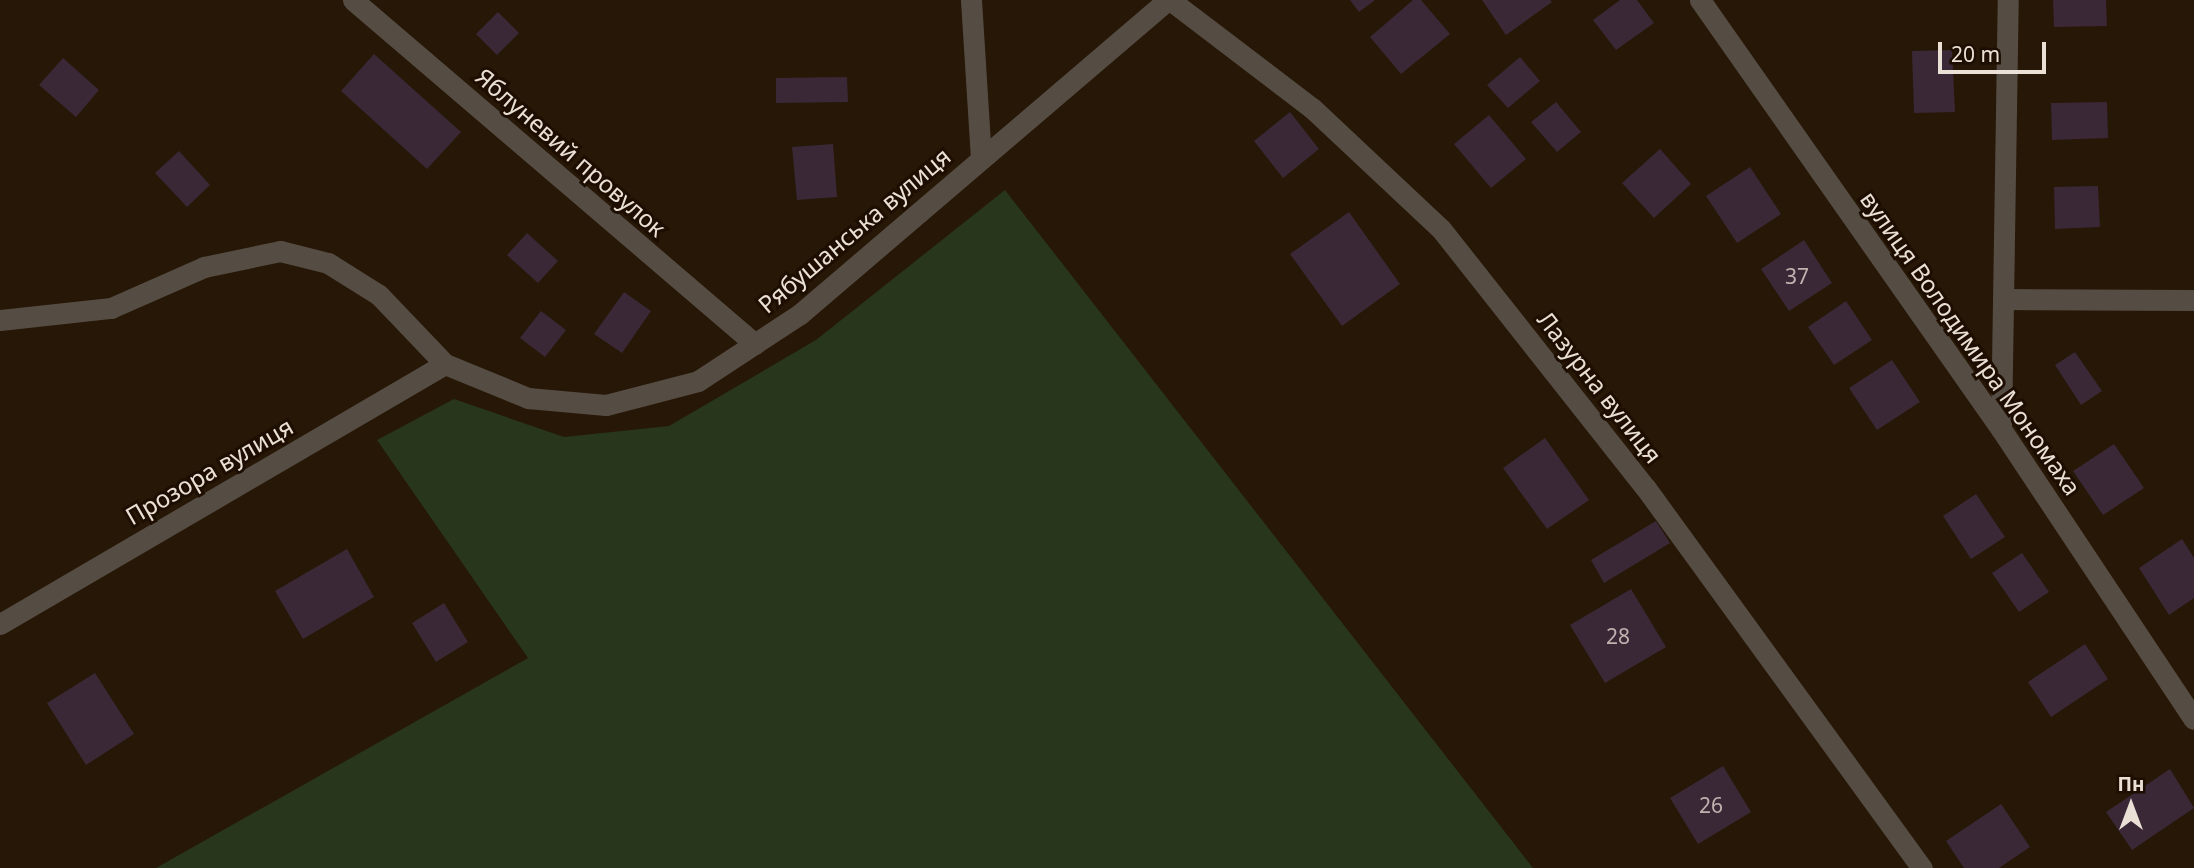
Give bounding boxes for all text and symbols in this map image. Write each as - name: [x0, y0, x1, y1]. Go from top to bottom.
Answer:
- scale bar: [1942, 28, 2050, 72]
- text: 20 m: [1951, 40, 2000, 68]
- street label: Яблуневий провулок: [470, 62, 672, 242]
- street label: Рябушанська вулиця: [752, 141, 956, 319]
- street label: вулиця Володимира Мономаха: [1855, 185, 2087, 501]
- house number: 37: [1785, 263, 1809, 289]
- street label: Лазурна вулиця: [1532, 305, 1668, 469]
- street label: Прозора вулиця: [120, 411, 298, 531]
- house number: 28: [1606, 623, 1630, 649]
- north arrow: [2096, 770, 2166, 840]
- text: Пн: [2118, 771, 2144, 797]
- house number: 26: [1699, 792, 1723, 818]

